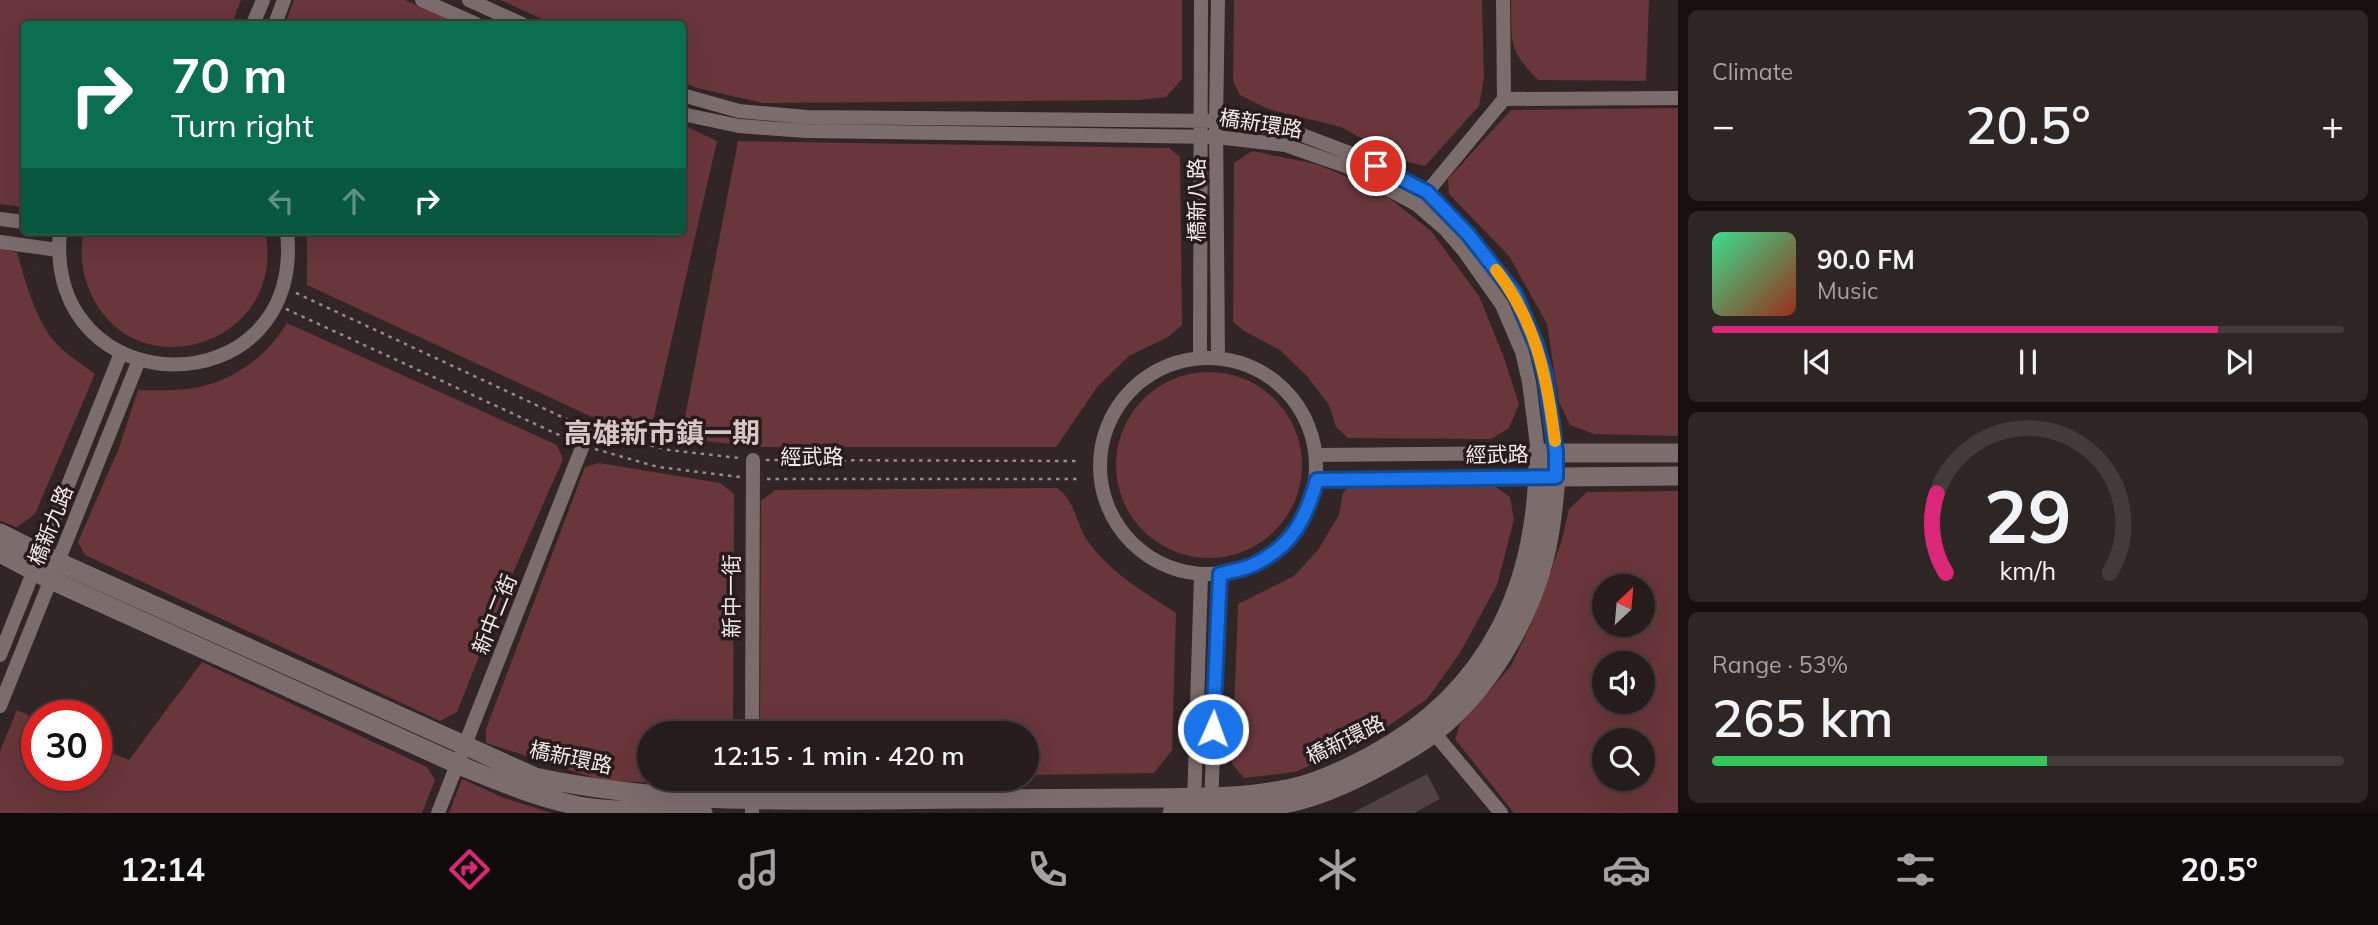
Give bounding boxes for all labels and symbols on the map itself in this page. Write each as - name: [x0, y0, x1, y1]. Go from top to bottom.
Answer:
- street label: 橋新環路: [1217, 104, 1305, 142]
- pin: [1346, 136, 1406, 196]
- street label: 橋新八路: [1183, 158, 1209, 242]
- district label: 高雄新市鎮一期: [564, 415, 760, 450]
- street label: 經武路: [1465, 440, 1529, 468]
- street label: 經武路: [781, 443, 844, 469]
- street label: 橋新九路: [22, 481, 78, 569]
- street label: 新中一街: [718, 554, 744, 638]
- street label: 新中二街: [466, 570, 522, 658]
- north arrow: [1592, 574, 1656, 637]
- position arrow: [1176, 692, 1250, 766]
- speed limit sign: 30: [21, 700, 112, 791]
- street label: 橋新環路: [1302, 709, 1388, 769]
- street label: 橋新環路: [527, 736, 615, 778]

